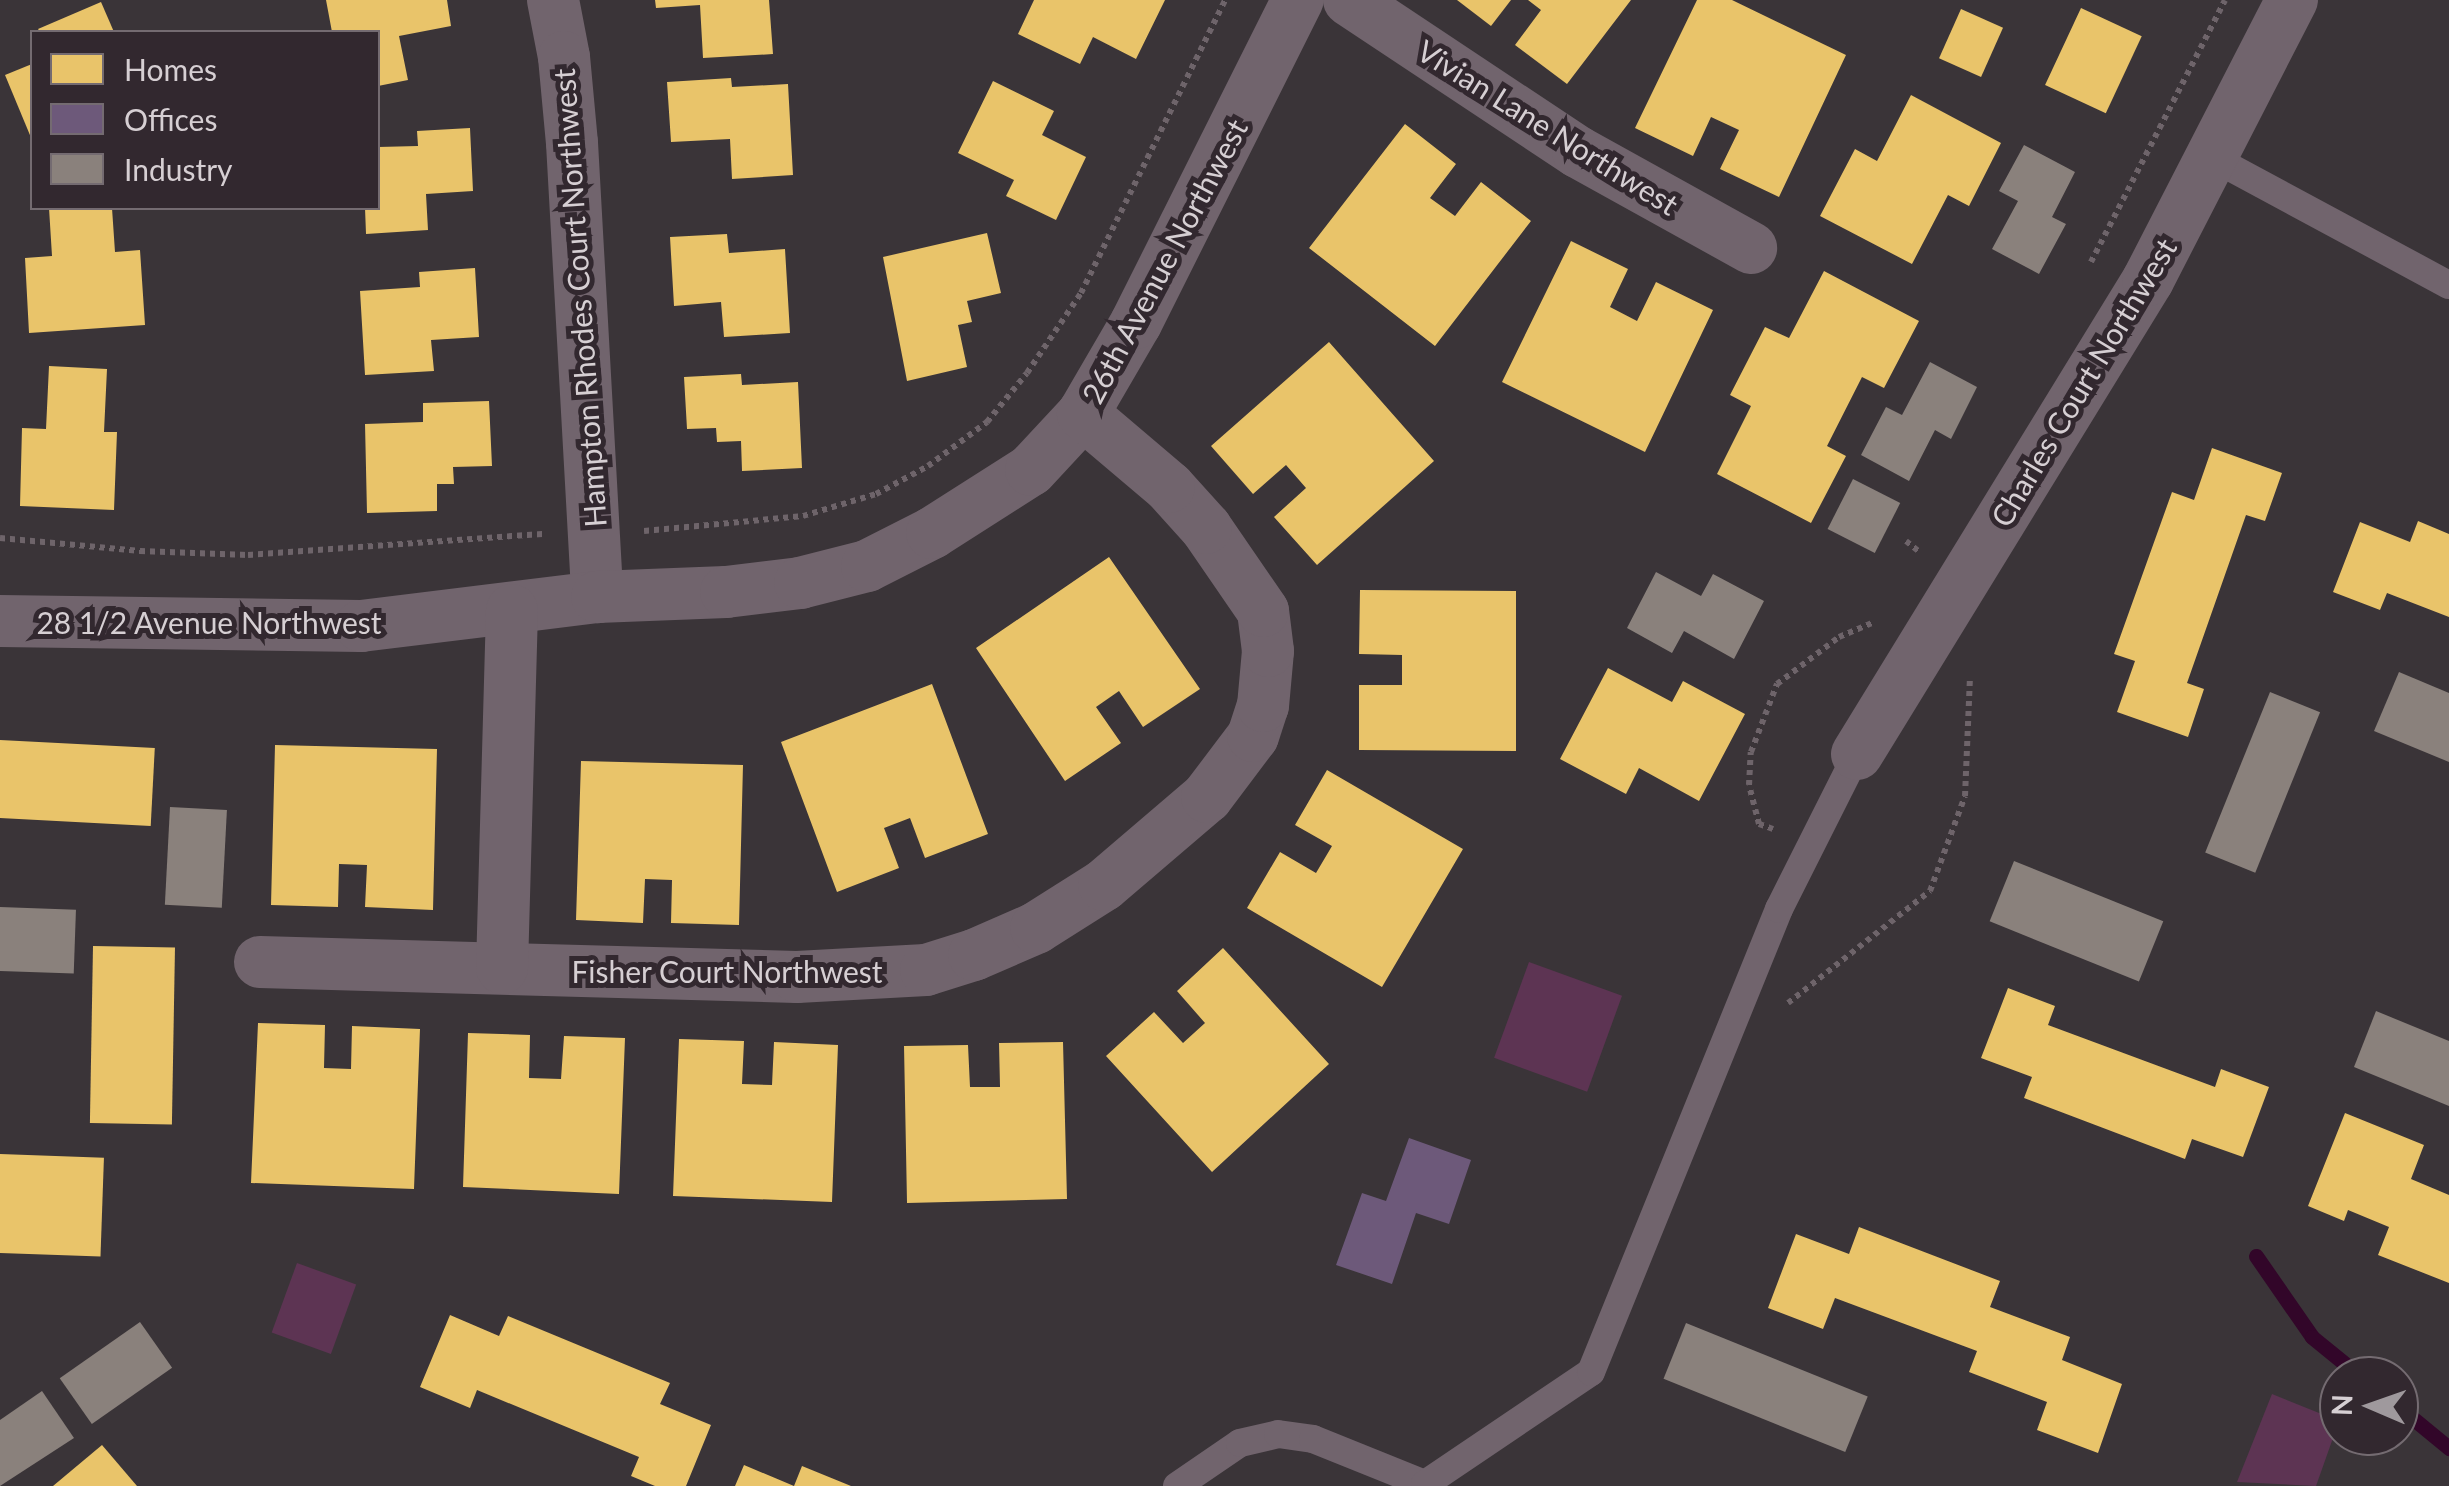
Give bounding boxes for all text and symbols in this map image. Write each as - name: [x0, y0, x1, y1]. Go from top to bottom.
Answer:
- legend: [30, 30, 380, 210]
- street label: Vivian Lane Northwest: [1411, 32, 1685, 222]
- text: Homes: [124, 51, 217, 87]
- street label: Hampton Rhodes Court Northwest: [545, 67, 613, 529]
- text: Offices: [124, 101, 217, 137]
- street label: 26th Avenue Northwest: [1074, 112, 1254, 410]
- text: Industry: [124, 151, 233, 187]
- street label: Charles Court Northwest: [1983, 231, 2183, 533]
- street label: 28 1/2 Avenue Northwest: [36, 604, 382, 640]
- street label: Fisher Court Northwest: [571, 953, 883, 989]
- north arrow: [2319, 1356, 2419, 1456]
- text: N: [2324, 1394, 2358, 1416]

